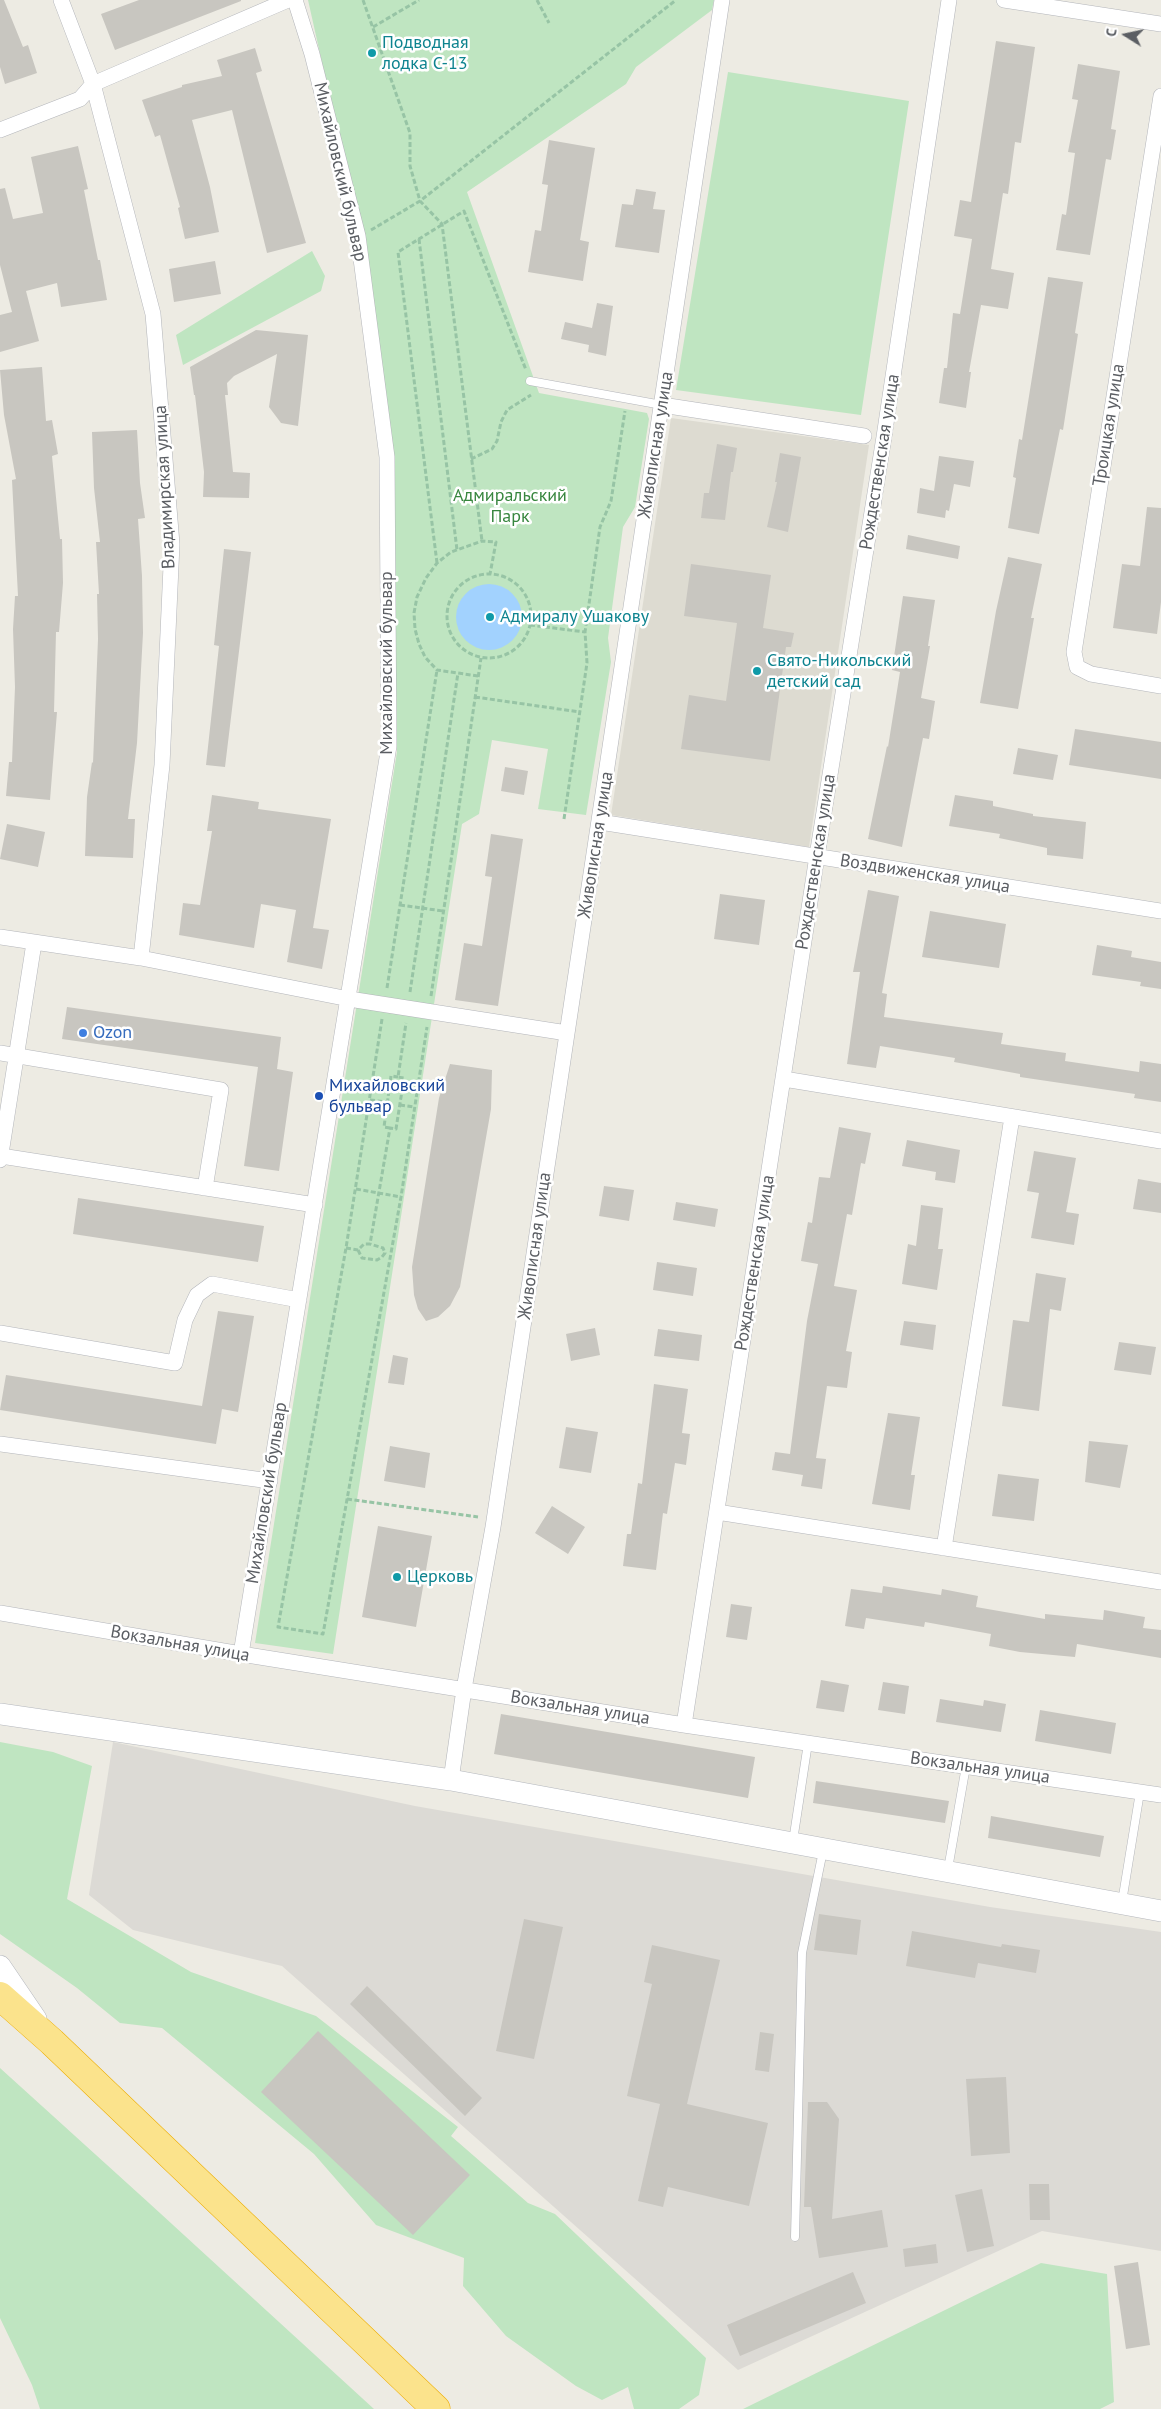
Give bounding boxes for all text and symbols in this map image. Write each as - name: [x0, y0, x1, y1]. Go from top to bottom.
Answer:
- north arrow: [1101, 10, 1151, 60]
- text: С: [1102, 27, 1121, 38]
- place label: Подводная лодка С-13: [382, 32, 469, 74]
- marker: Подводная лодка С-13: [366, 47, 378, 59]
- street label: Михайловский бульвар: [309, 80, 371, 264]
- street label: Троицкая улица: [1089, 362, 1129, 488]
- street label: Живописная улица: [634, 370, 678, 520]
- street label: Рождественская улица: [855, 373, 905, 551]
- street label: Владимирская улица: [150, 405, 180, 569]
- park label: Адмиральский Парк: [453, 485, 567, 528]
- street label: Михайловский бульвар: [376, 571, 398, 755]
- place label: Адмиралу Ушакову: [500, 606, 649, 628]
- marker: Адмиралу Ушакову: [484, 611, 496, 623]
- place label: Свято-Никольский детский сад: [767, 650, 911, 692]
- marker: Свято-Никольский детский сад: [751, 665, 763, 677]
- street label: Живописная улица: [574, 770, 618, 920]
- street label: Рождественская улица: [791, 773, 841, 951]
- street label: Воздвиженская улица: [838, 850, 1012, 898]
- place label: Ozon: [93, 1022, 132, 1044]
- marker: Ozon: [77, 1027, 89, 1039]
- place label: Михайловский бульвар: [329, 1075, 445, 1118]
- marker: Михайловский бульвар: [313, 1090, 325, 1102]
- street label: Живописная улица: [514, 1171, 556, 1321]
- street label: Рождественская улица: [730, 1174, 780, 1352]
- street label: Михайловский бульвар: [242, 1401, 292, 1585]
- place label: Церковь: [407, 1566, 473, 1588]
- marker: Церковь: [391, 1571, 403, 1583]
- street label: Вокзальная улица: [109, 1621, 251, 1667]
- street label: Вокзальная улица: [509, 1686, 651, 1730]
- street label: Вокзальная улица: [909, 1748, 1051, 1788]

